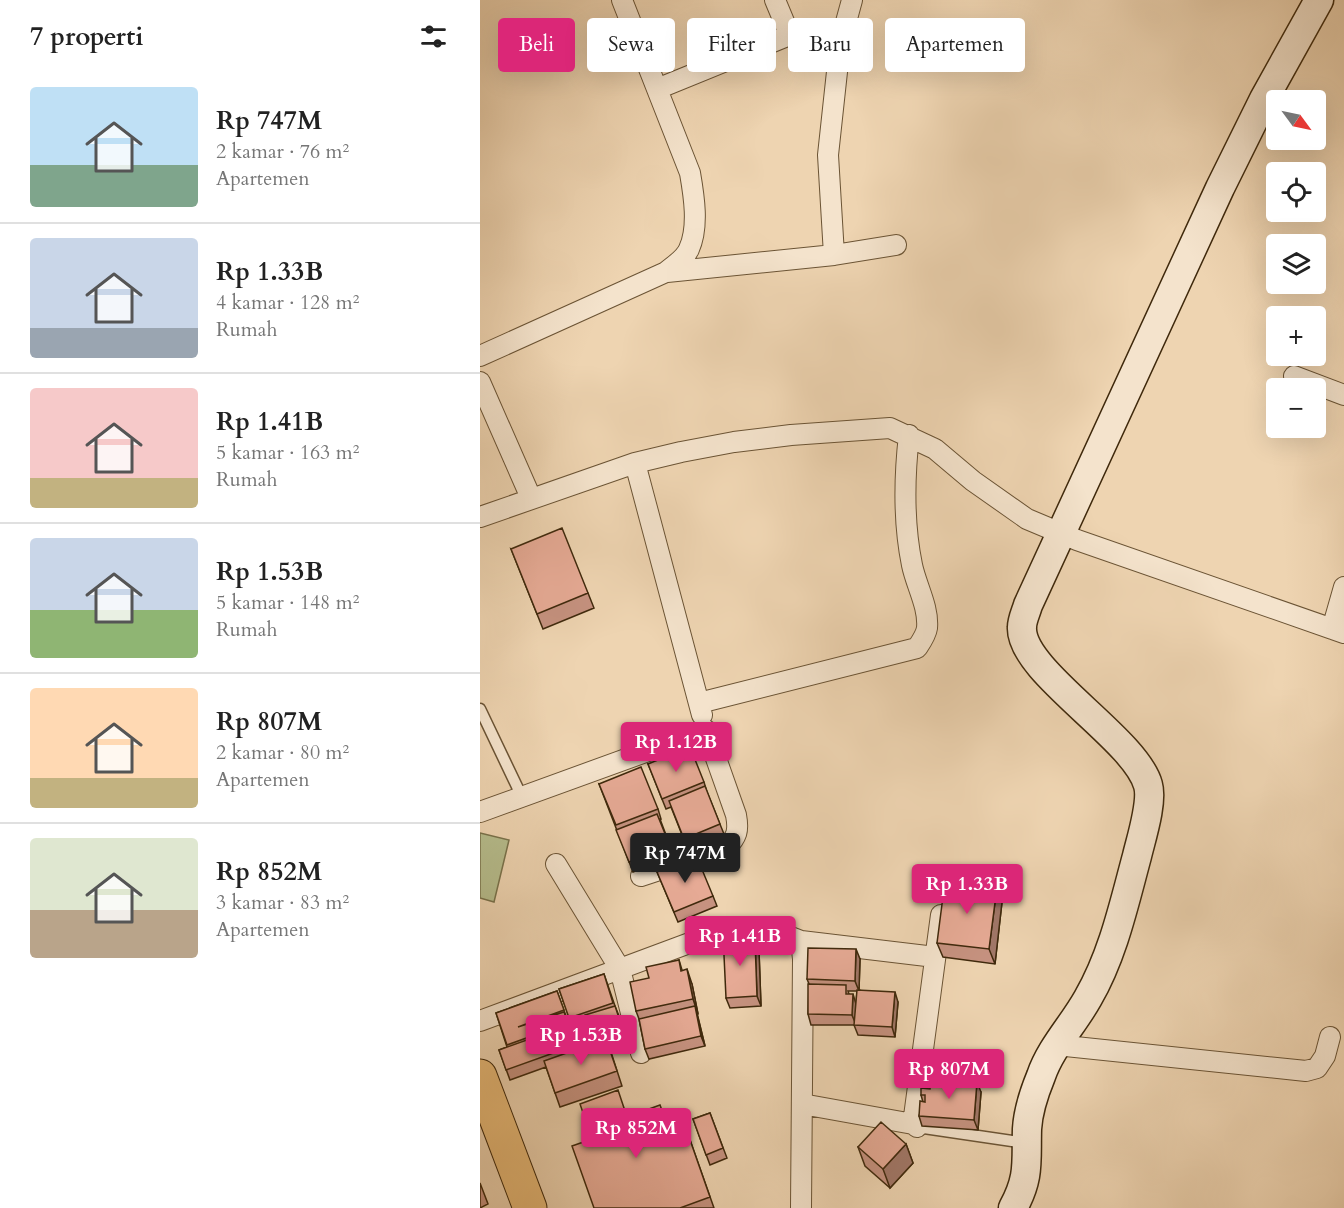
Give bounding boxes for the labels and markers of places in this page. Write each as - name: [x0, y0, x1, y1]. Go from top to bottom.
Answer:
- pin: Rp 1.12B: [614, 722, 738, 773]
- pin: Rp 747M: [630, 833, 740, 884]
- pin: Rp 1.33B: [905, 864, 1029, 915]
- pin: Rp 1.41B: [678, 916, 802, 967]
- pin: Rp 1.53B: [519, 1015, 643, 1066]
- pin: Rp 807M: [894, 1049, 1004, 1100]
- pin: Rp 852M: [581, 1108, 691, 1159]

